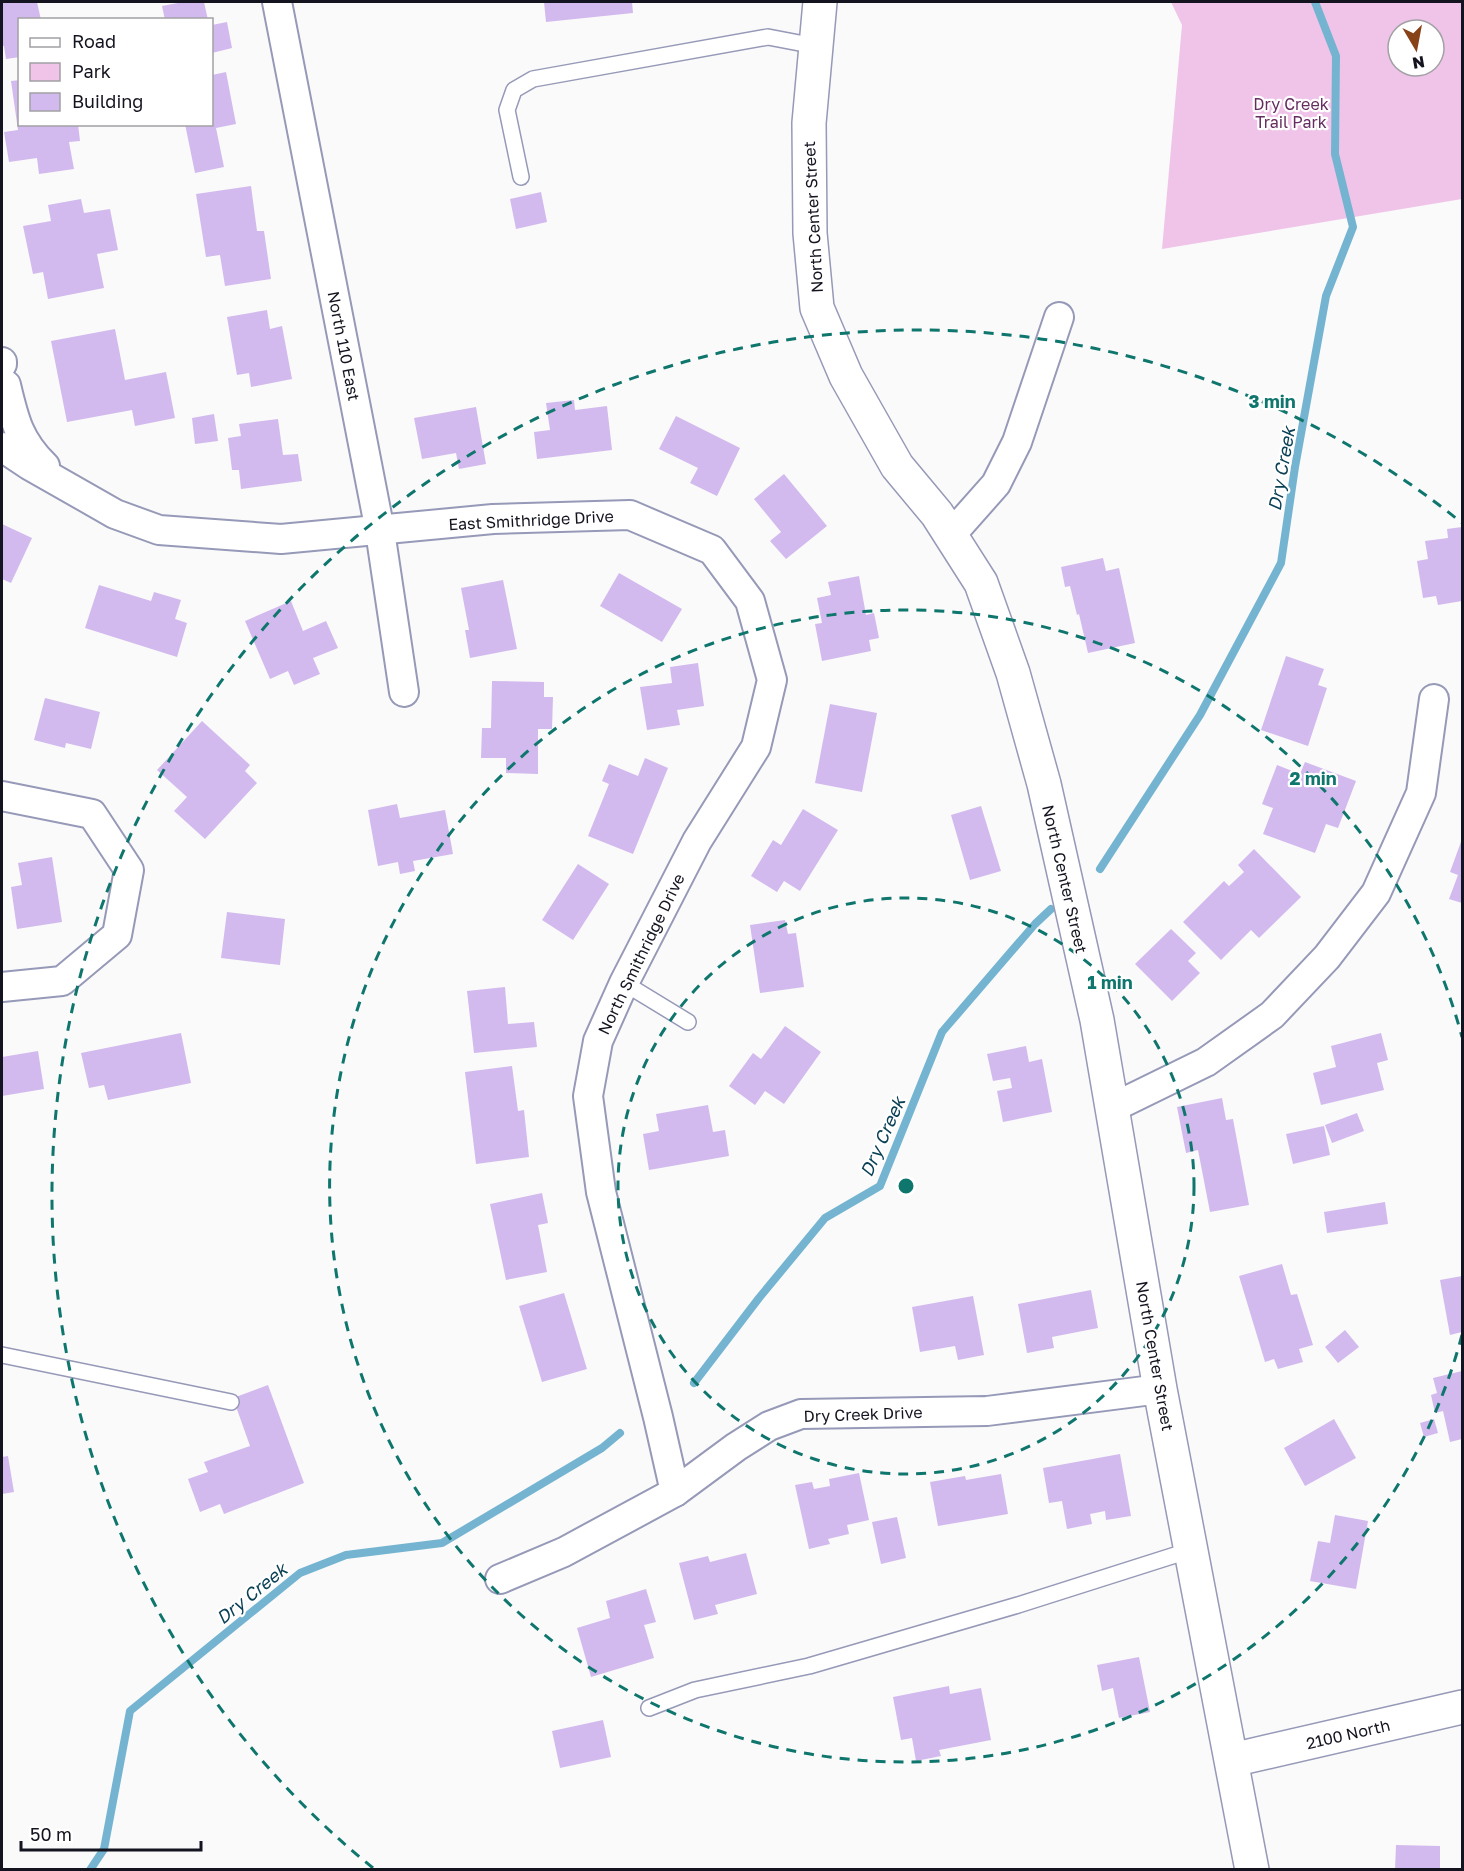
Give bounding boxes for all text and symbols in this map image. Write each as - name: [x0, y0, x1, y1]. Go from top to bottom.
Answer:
- legend: [18, 18, 213, 126]
- north arrow: [1386, 18, 1446, 78]
- text: Road: [72, 30, 116, 52]
- text: N: [1411, 52, 1426, 74]
- text: Park: [72, 60, 111, 82]
- text: Building: [72, 90, 143, 112]
- park label: Dry Creek Trail Park: [1253, 94, 1329, 132]
- street label: North Center Street: [799, 141, 827, 293]
- street label: North 110 East: [324, 289, 364, 403]
- text: 3 min: [1248, 390, 1296, 412]
- water label: Dry Creek: [1263, 423, 1300, 513]
- street label: East Smithridge Drive: [448, 506, 614, 534]
- text: 2 min: [1289, 767, 1337, 789]
- street label: North Center Street: [1038, 803, 1092, 955]
- street label: North Smithridge Drive: [593, 870, 689, 1038]
- text: 1 min: [1087, 971, 1133, 993]
- water label: Dry Creek: [855, 1092, 910, 1180]
- centre of rings: [896, 1176, 916, 1196]
- street label: North Center Street: [1132, 1280, 1178, 1432]
- street label: Dry Creek Drive: [803, 1402, 923, 1426]
- water label: Dry Creek: [211, 1557, 293, 1628]
- street label: 2100 North: [1304, 1715, 1392, 1753]
- scale bar: [21, 1814, 201, 1852]
- text: 50 m: [30, 1823, 72, 1845]

